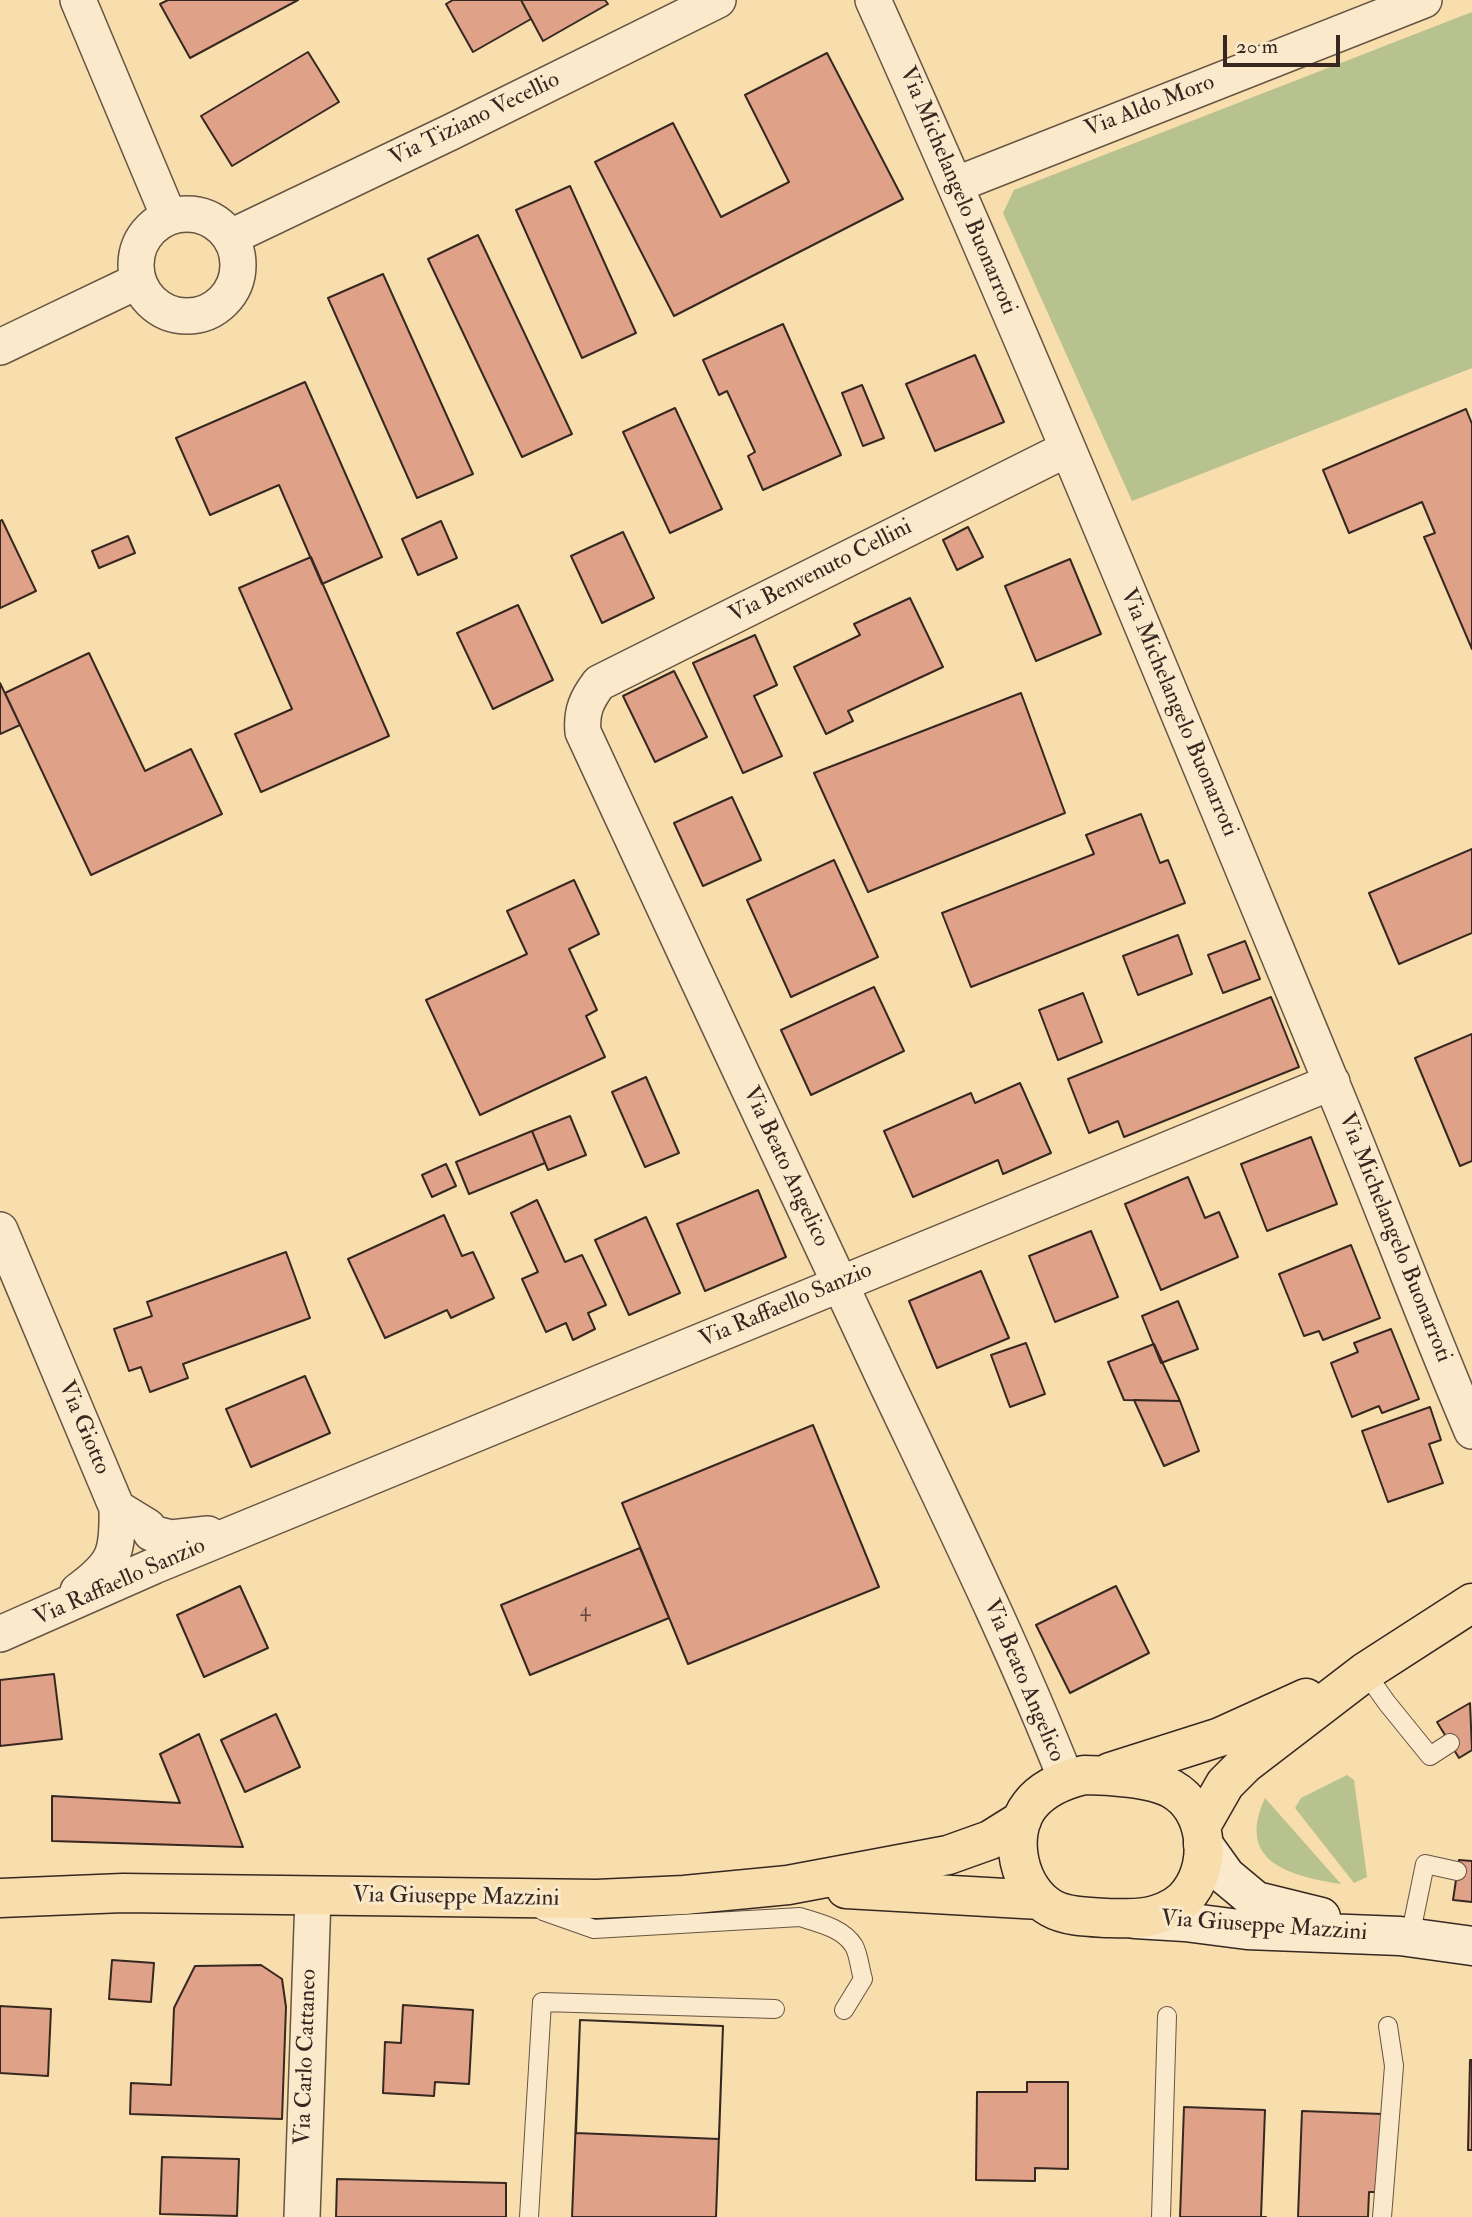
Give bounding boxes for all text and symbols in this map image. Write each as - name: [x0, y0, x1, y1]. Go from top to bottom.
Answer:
- scale bar: [1227, 21, 1344, 65]
- text: 20 m: [1236, 33, 1278, 60]
- street label: Via Michelangelo Buonarroti: [892, 63, 1022, 319]
- street label: Via Tiziano Vecellio: [386, 67, 564, 173]
- street label: Via Aldo Moro: [1081, 70, 1219, 144]
- street label: Via Benvenuto Cellini: [725, 514, 917, 630]
- street label: Via Michelangelo Buonarroti: [1113, 585, 1243, 841]
- street label: Via Beato Angelico: [736, 1082, 834, 1252]
- street label: Via Michelangelo Buonarroti: [1331, 1109, 1457, 1367]
- street label: Via Raffaello Sanzio: [696, 1257, 876, 1355]
- street label: Via Giotto: [51, 1377, 115, 1479]
- street label: Via Raffaello Sanzio: [30, 1533, 210, 1633]
- street label: Via Beato Angelico: [976, 1596, 1070, 1766]
- house number: 4: [580, 1601, 590, 1623]
- street label: Via Giuseppe Mazzini: [352, 1882, 560, 1914]
- street label: Via Giuseppe Mazzini: [1160, 1906, 1368, 1948]
- street label: Via Carlo Cattaneo: [290, 1969, 324, 2145]

